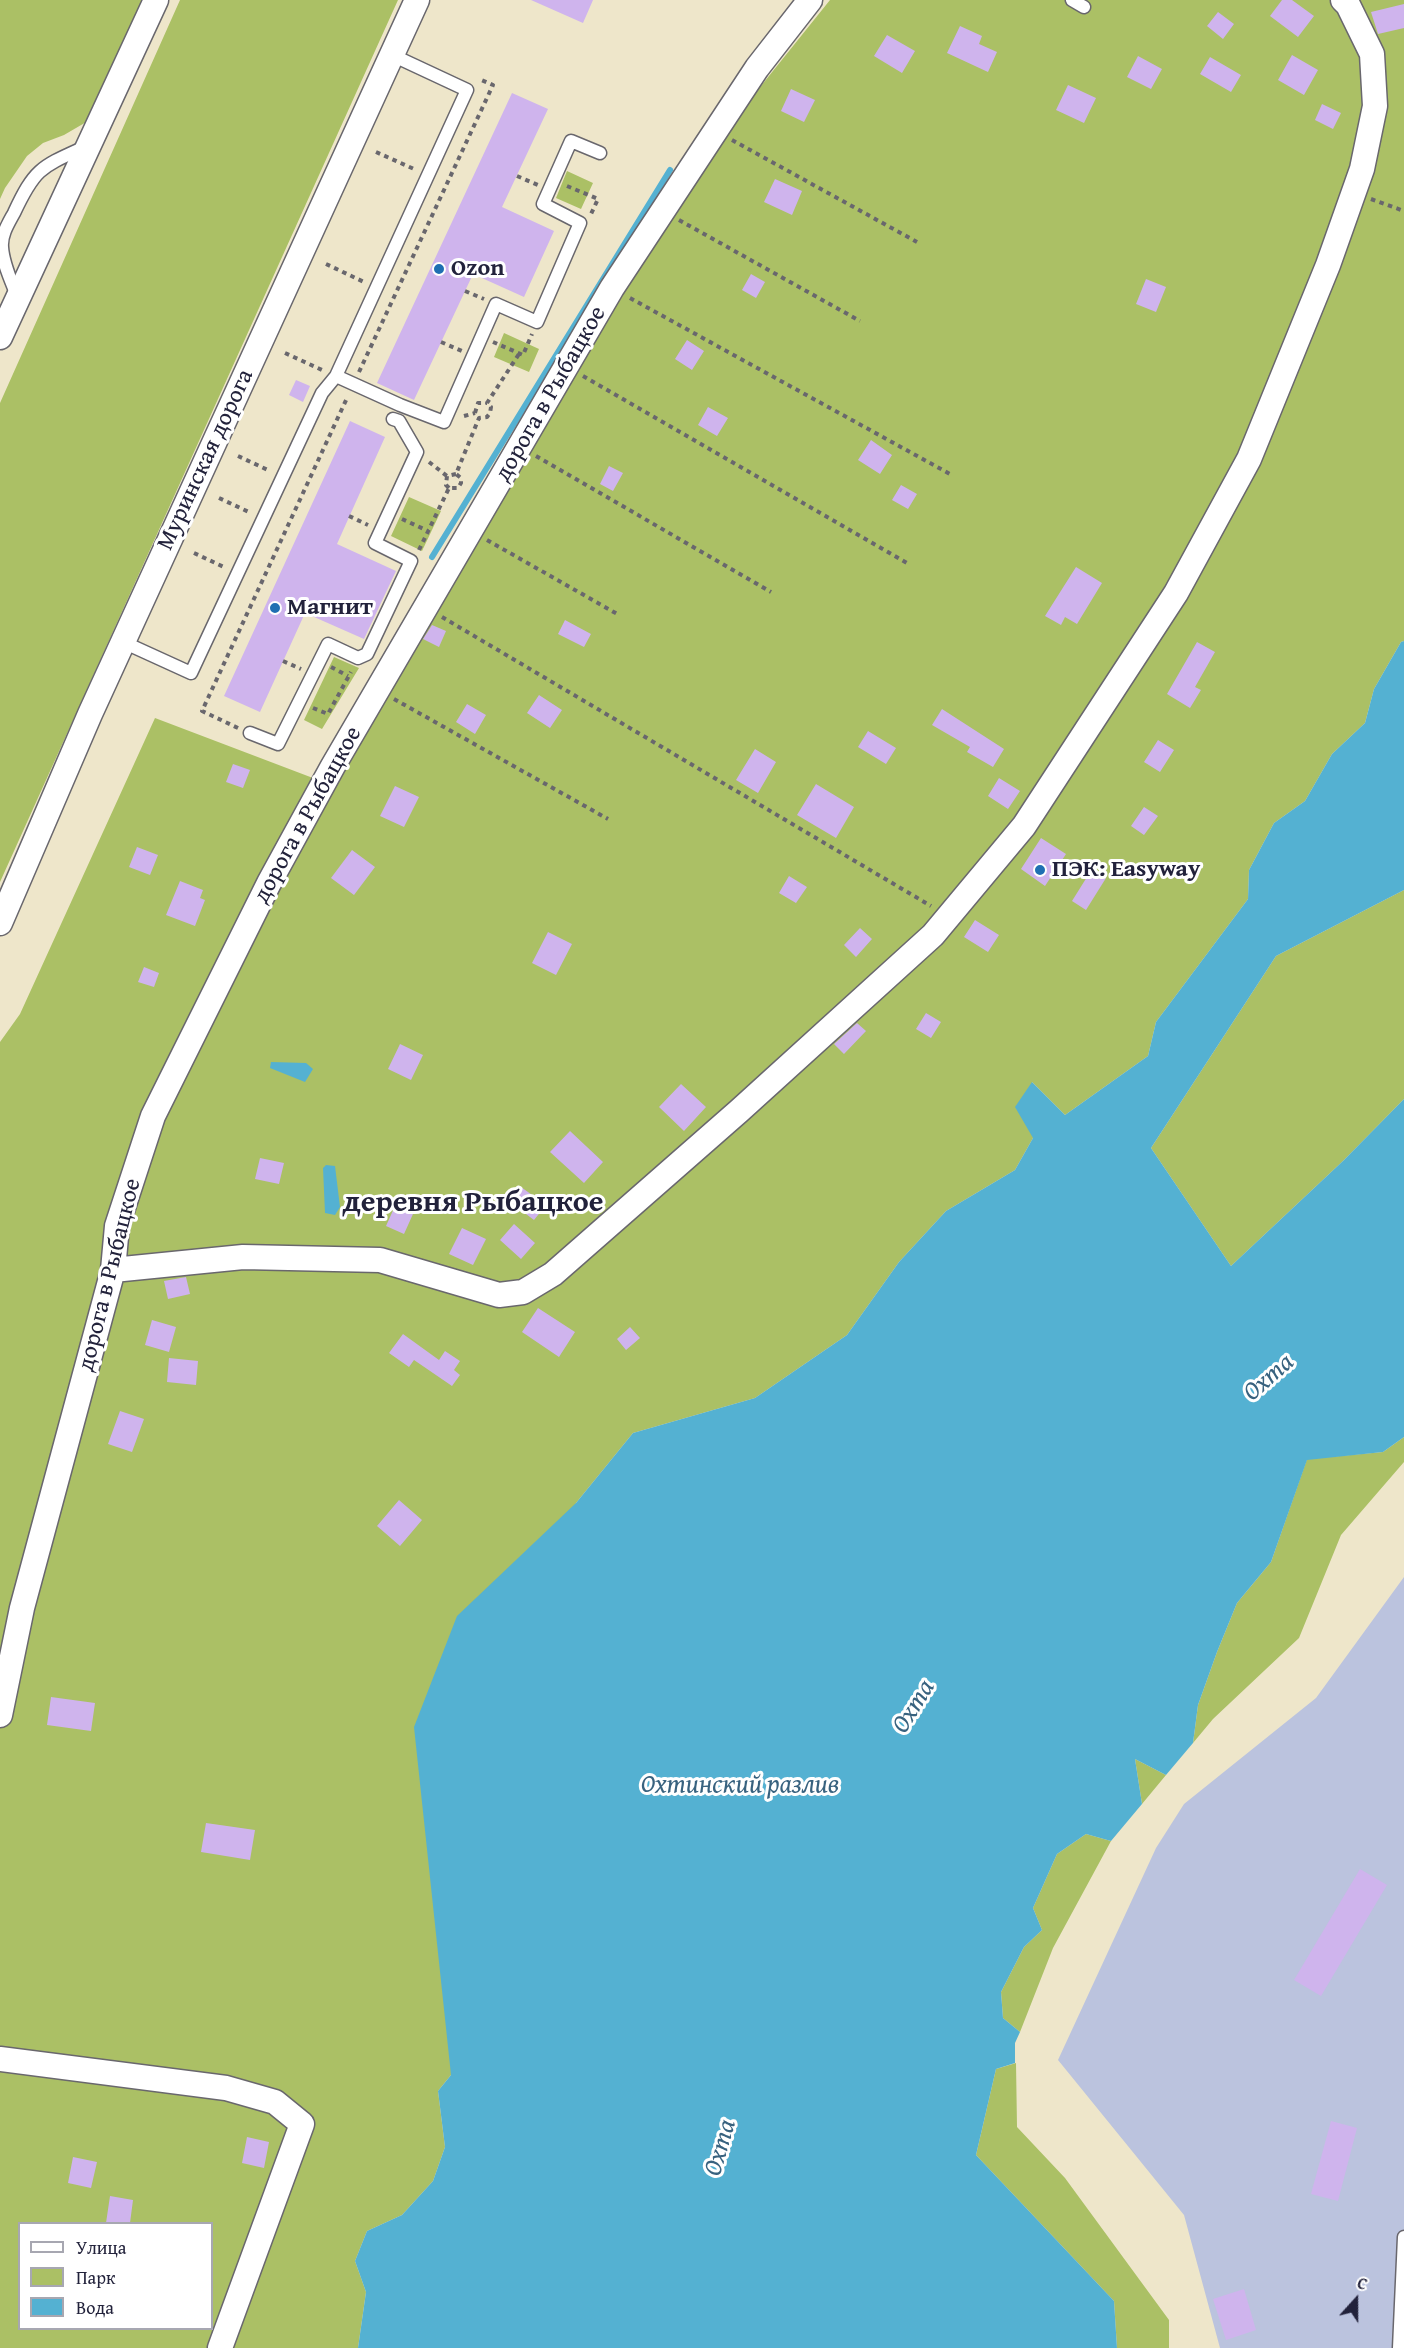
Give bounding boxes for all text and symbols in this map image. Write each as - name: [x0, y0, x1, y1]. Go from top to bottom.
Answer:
- place label: Ozon: [451, 255, 504, 283]
- marker: Ozon: [432, 262, 446, 276]
- street label: дорога в Рыбацкое: [489, 301, 613, 487]
- street label: Муринская дорога: [151, 365, 261, 555]
- place label: Магнит: [287, 594, 373, 622]
- marker: Магнит: [268, 601, 282, 615]
- street label: дорога в Рыбацкое: [248, 722, 368, 908]
- place label: ПЭК: Easyway: [1052, 856, 1200, 884]
- marker: ПЭК: Easyway: [1033, 863, 1047, 877]
- street label: дорога в Рыбацкое: [72, 1176, 148, 1374]
- district label: деревня Рыбацкое: [342, 1185, 604, 1221]
- water label: Охта: [1237, 1347, 1301, 1409]
- water label: Охта: [886, 1675, 942, 1739]
- water label: Охтинский разлив: [641, 1769, 839, 1801]
- water label: Охта: [698, 2116, 744, 2180]
- legend: [18, 2222, 213, 2330]
- text: Улица: [76, 2234, 126, 2261]
- text: Парк: [76, 2264, 115, 2291]
- north arrow: [1326, 2270, 1386, 2330]
- text: С: [1354, 2270, 1371, 2296]
- text: Вода: [76, 2294, 114, 2321]

